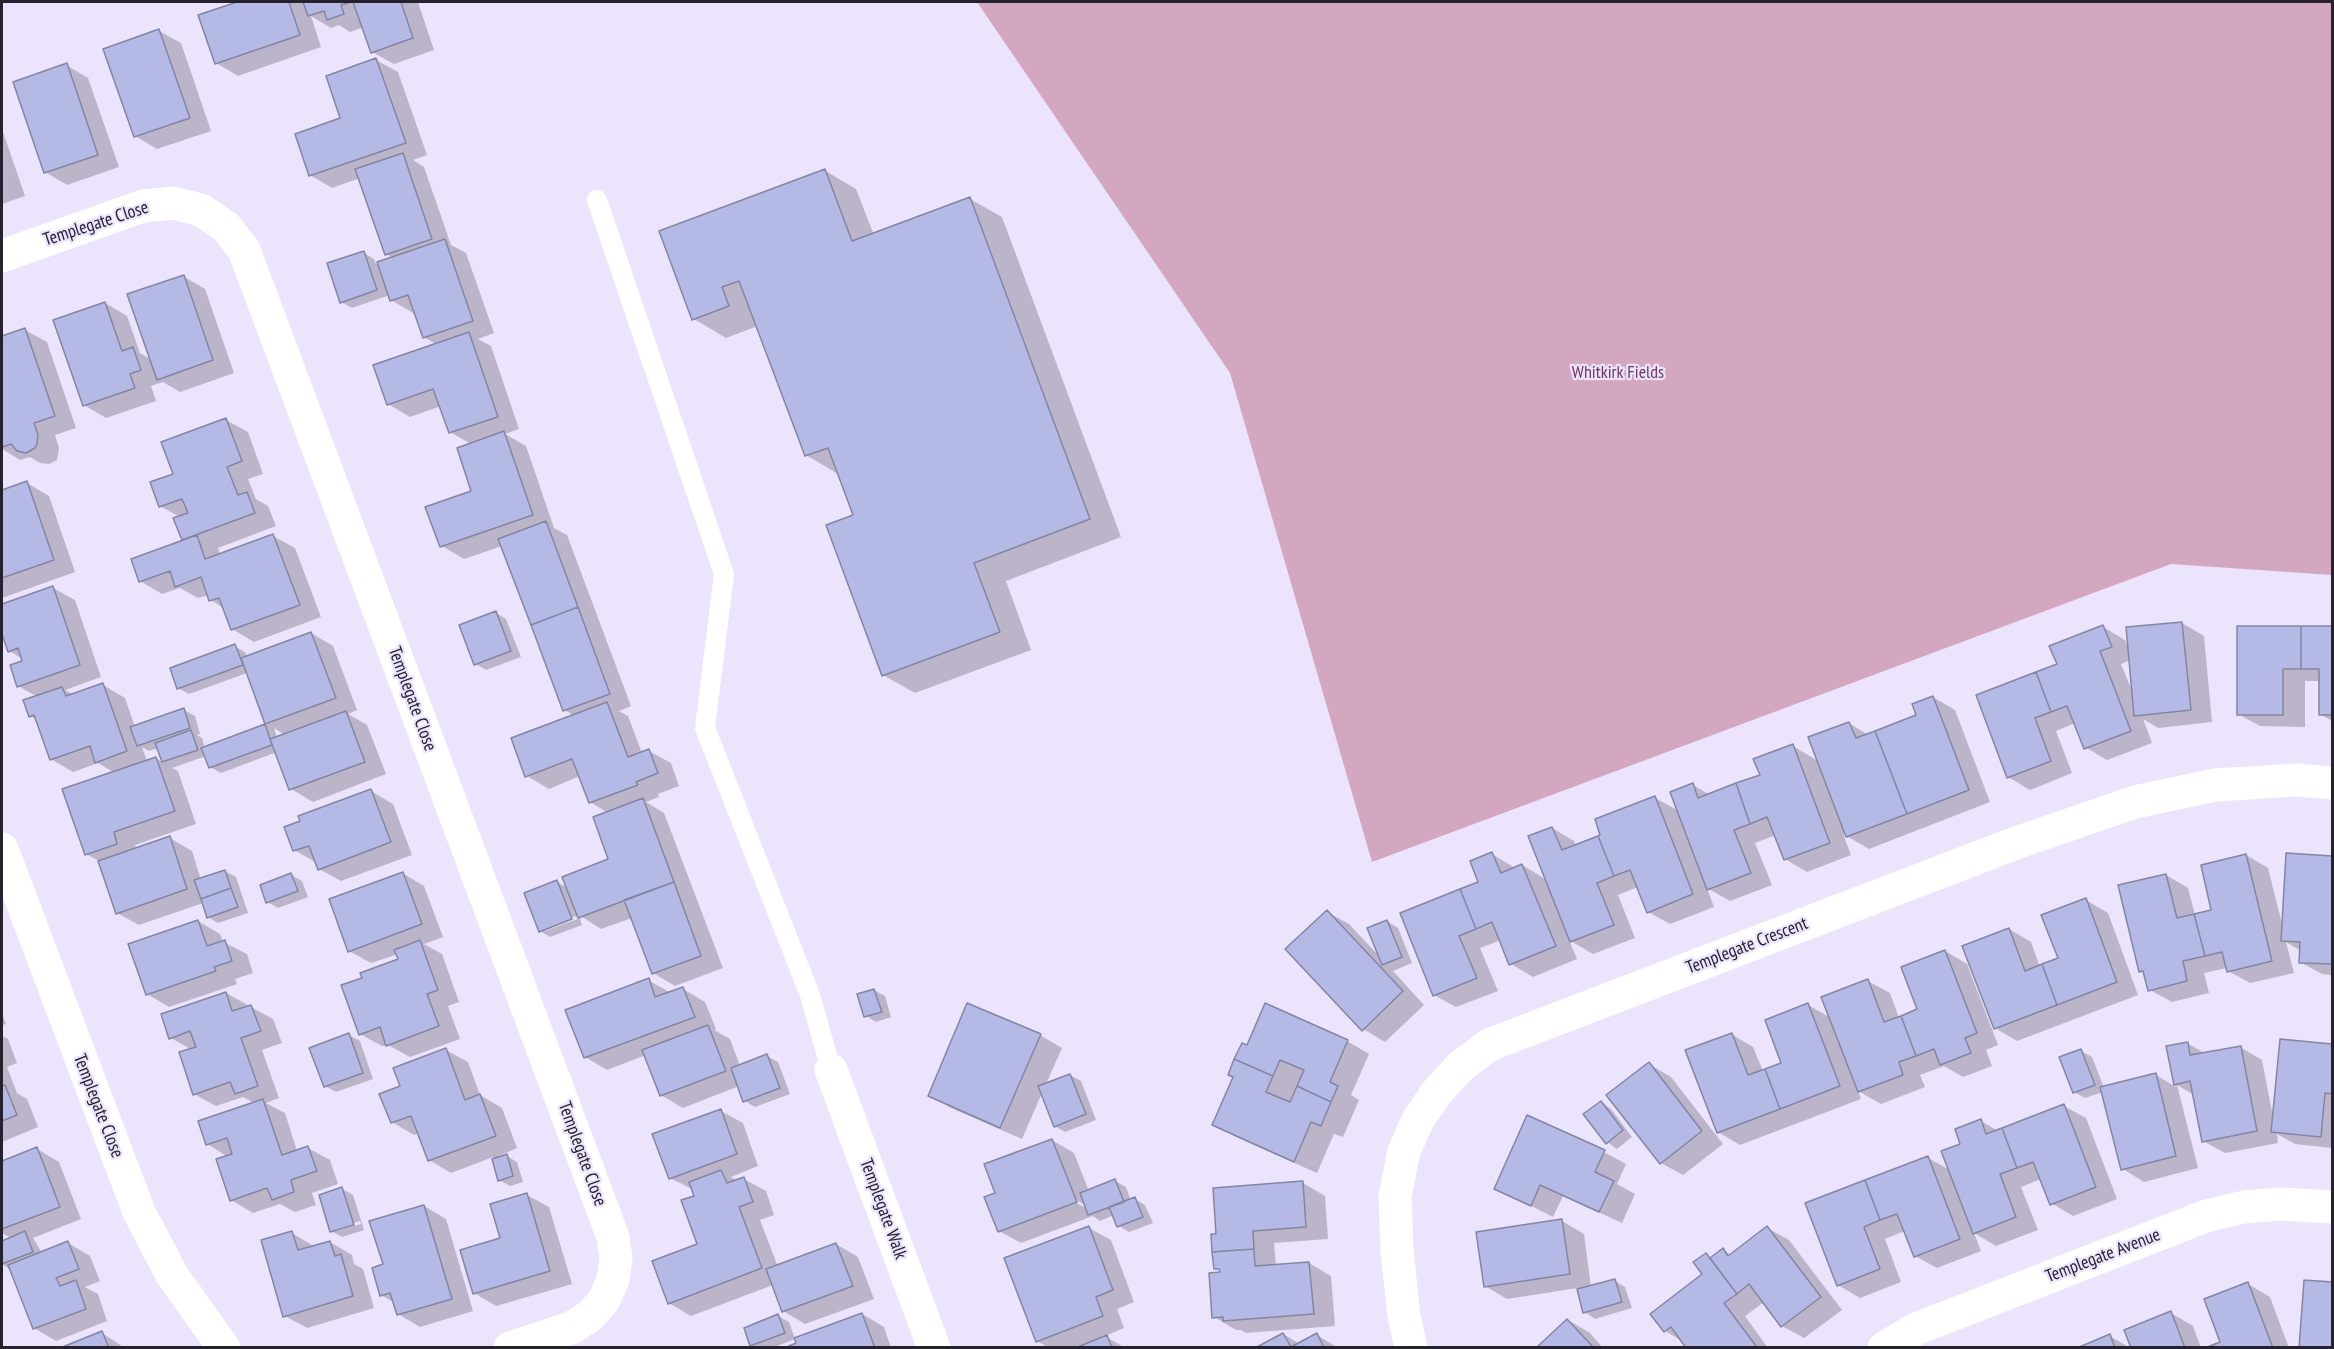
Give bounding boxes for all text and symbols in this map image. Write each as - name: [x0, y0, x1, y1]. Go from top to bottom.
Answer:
- street label: Templegate Close: [41, 197, 151, 251]
- park label: Whitkirk Fields: [1572, 362, 1664, 384]
- street label: Templegate Close: [383, 644, 441, 754]
- street label: Templegate Crescent: [1683, 913, 1811, 979]
- street label: Templegate Close: [68, 1051, 128, 1161]
- street label: Templegate Close: [553, 1099, 611, 1209]
- street label: Templegate Walk: [855, 1156, 911, 1262]
- street label: Templegate Avenue: [2043, 1224, 2163, 1288]

